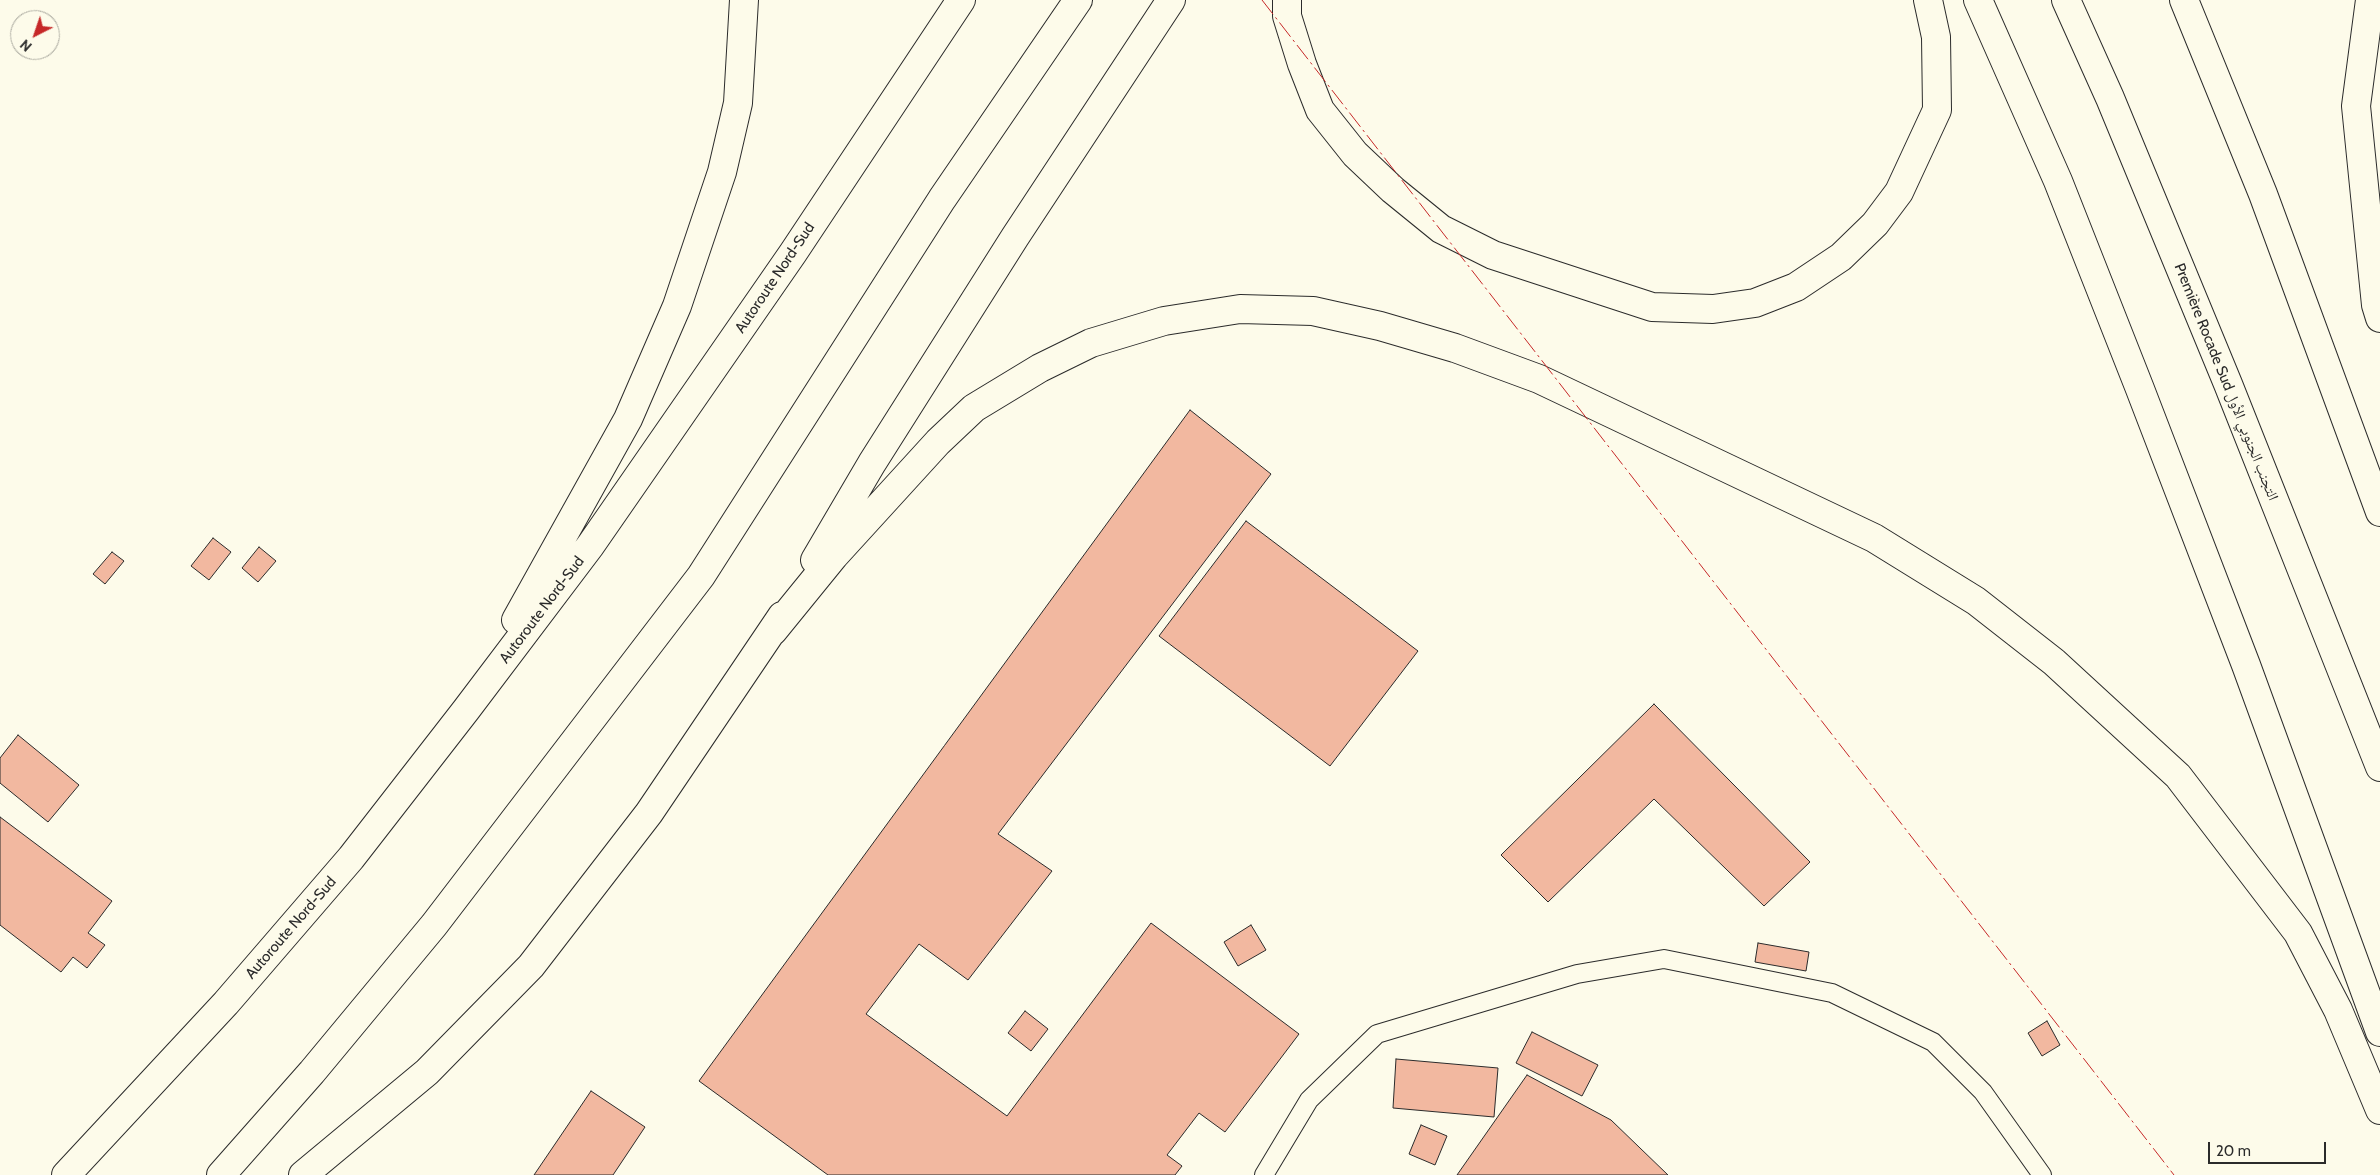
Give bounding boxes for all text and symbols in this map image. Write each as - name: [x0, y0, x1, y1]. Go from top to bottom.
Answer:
- north arrow: [10, 10, 60, 60]
- text: N: [16, 36, 35, 56]
- street label: Autoroute Nord-Sud: [731, 219, 819, 337]
- street label: Première Rocade Sud التجنب الجنوبي الأول: [2170, 261, 2282, 503]
- street label: Autoroute Nord-Sud: [496, 553, 588, 667]
- street label: Autoroute Nord-Sud: [242, 873, 340, 983]
- scale bar: [2210, 1132, 2328, 1164]
- text: 20 m: [2216, 1142, 2251, 1160]

